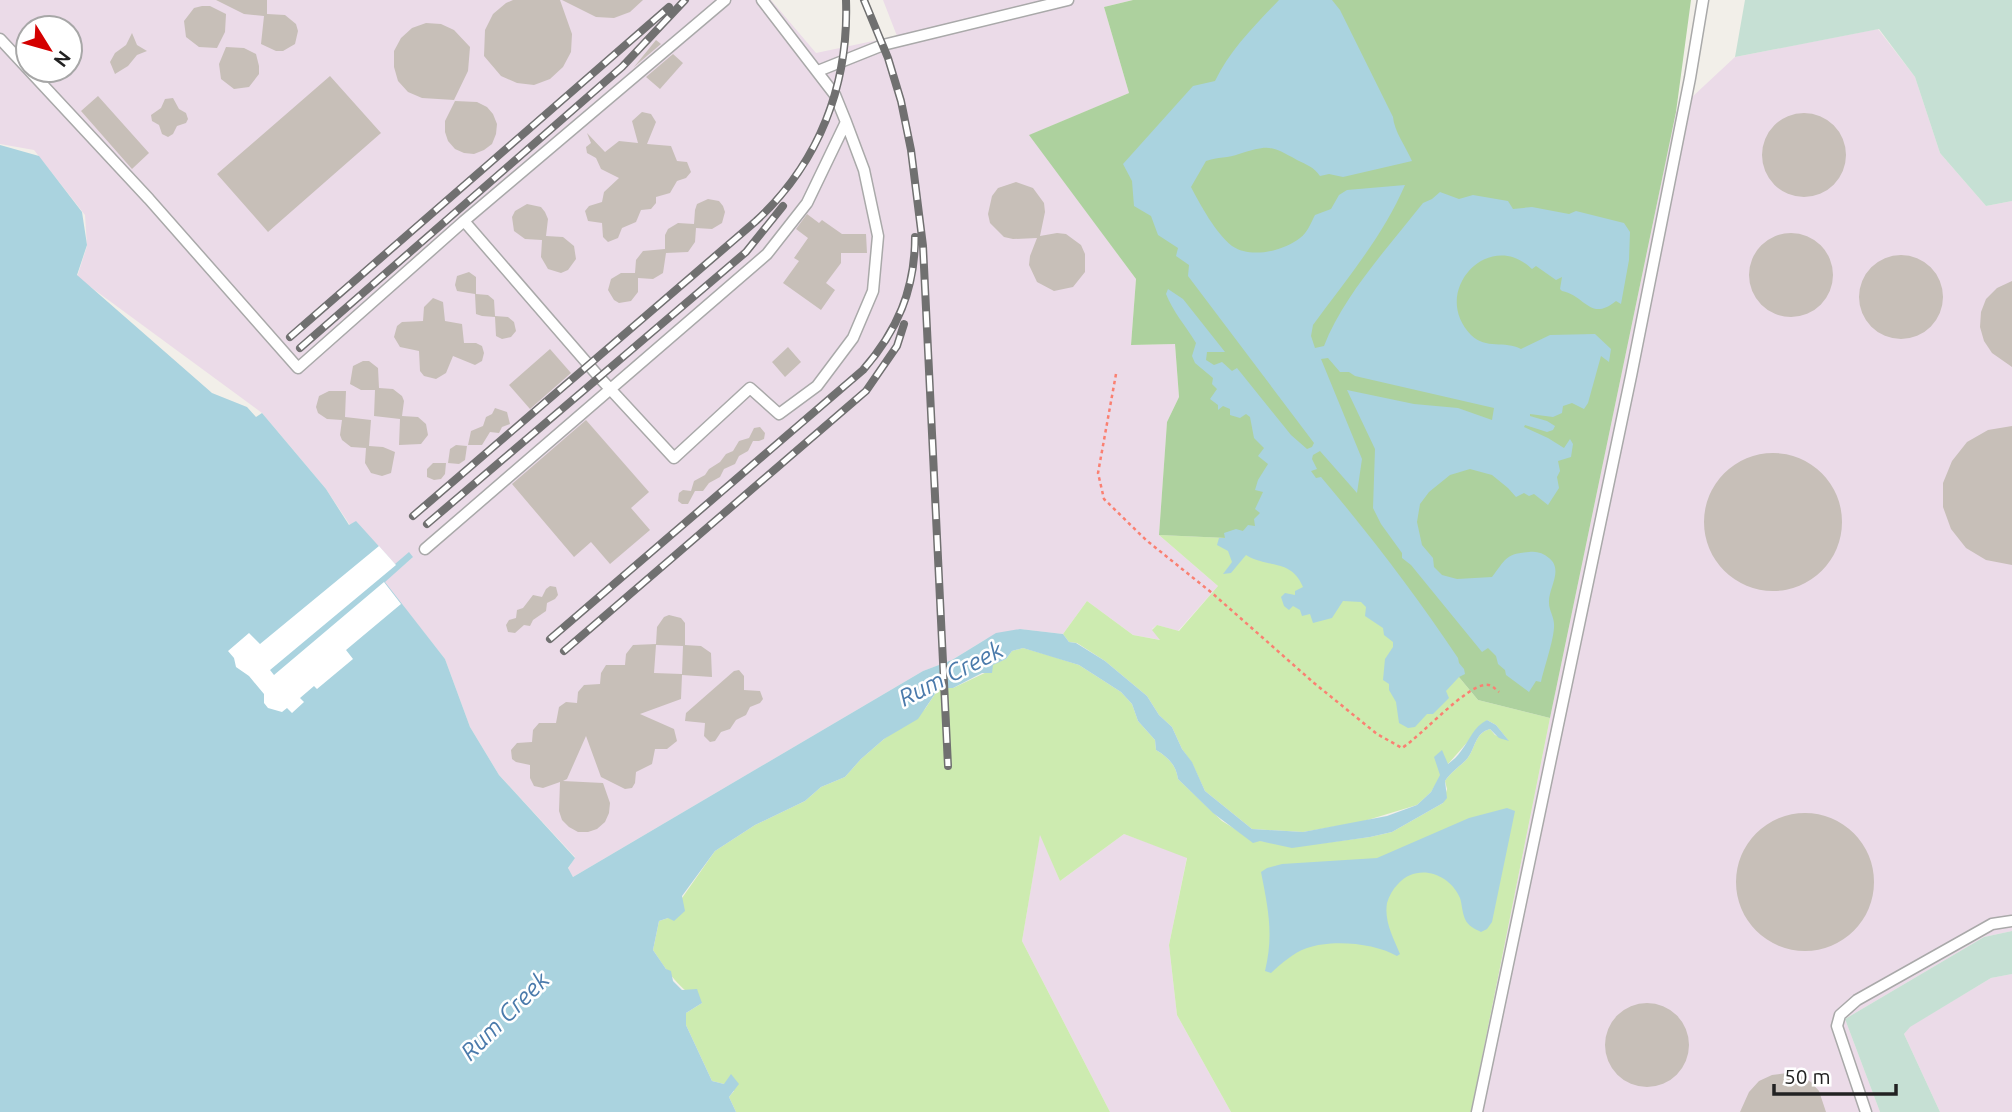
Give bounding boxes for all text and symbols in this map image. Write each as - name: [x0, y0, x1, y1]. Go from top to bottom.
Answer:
- north arrow: [14, 14, 84, 84]
- text: N: [50, 47, 76, 72]
- water label: Rum Creek: [894, 635, 1008, 711]
- water label: Rum Creek: [455, 965, 555, 1065]
- scale bar: [1774, 1052, 1896, 1096]
- text: 50 m: [1784, 1064, 1831, 1088]

